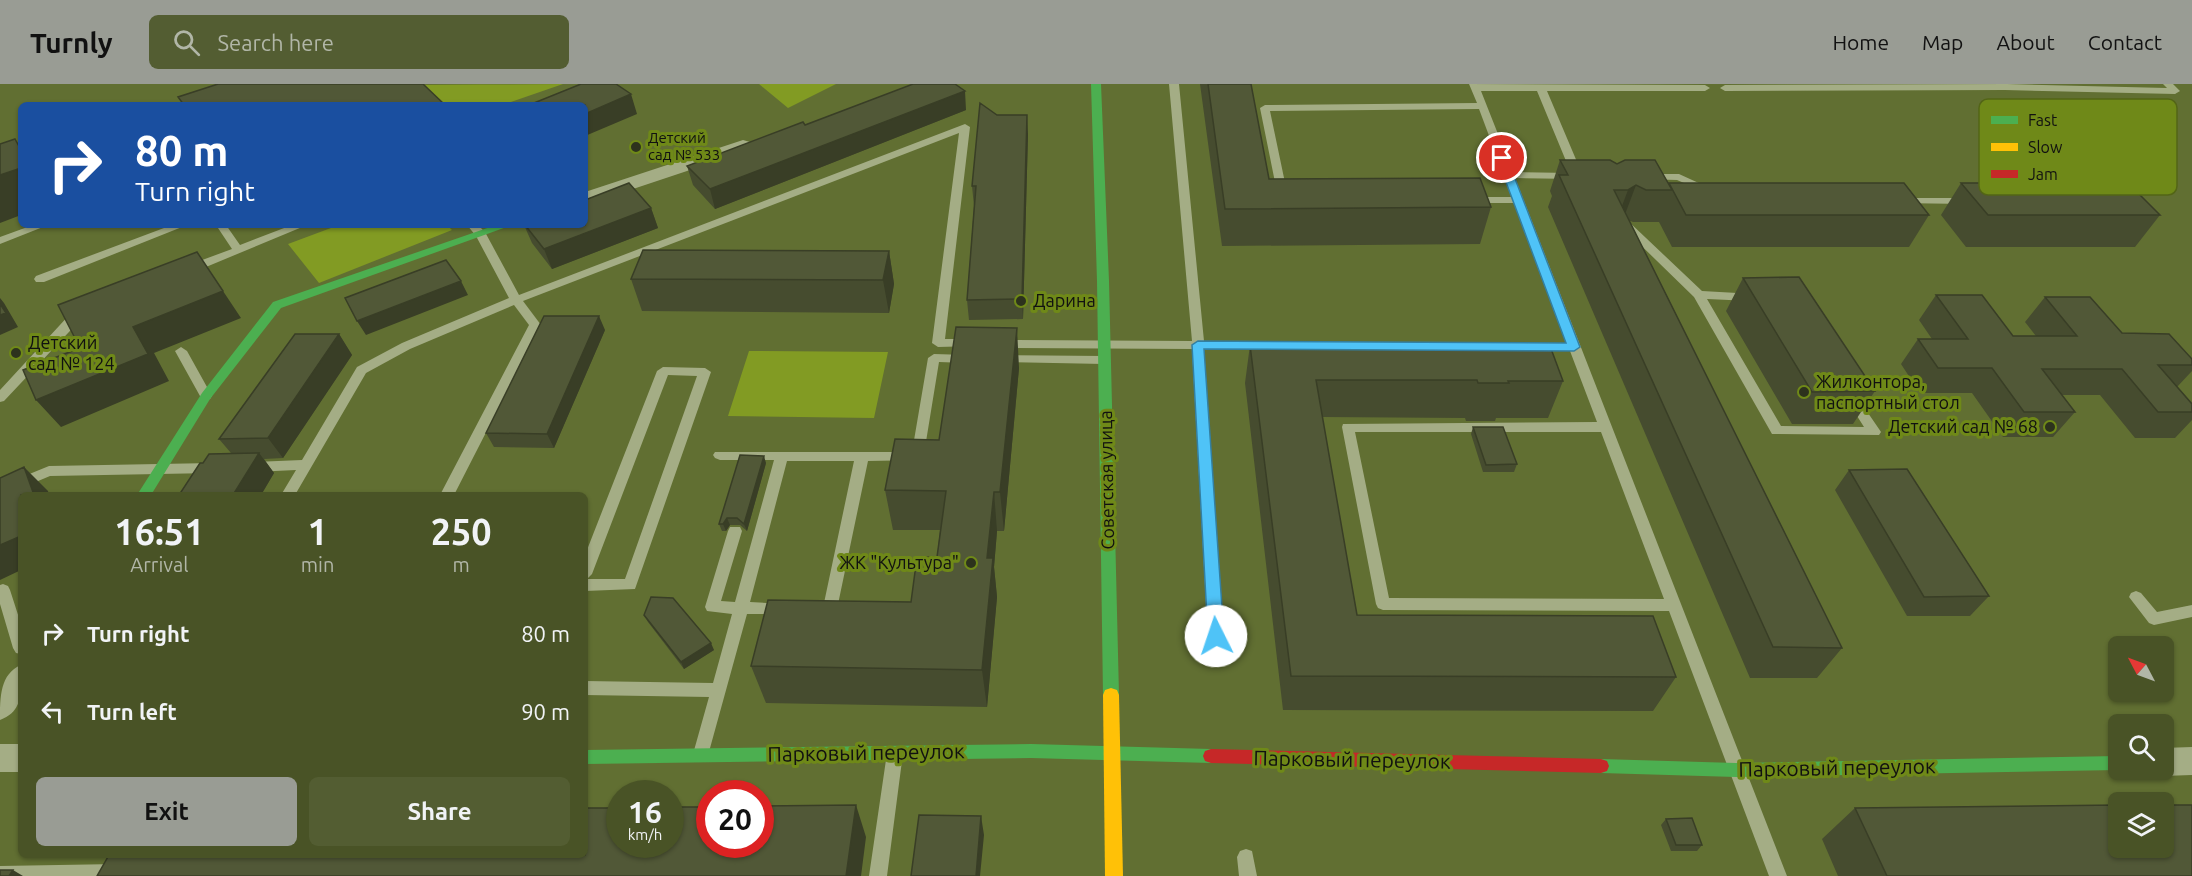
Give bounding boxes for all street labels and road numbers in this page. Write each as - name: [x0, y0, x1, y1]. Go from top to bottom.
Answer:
- street label: Советская улица: [1095, 410, 1117, 550]
- street label: Парковый переулок: [767, 738, 965, 766]
- street label: Парковый переулок: [1253, 745, 1451, 773]
- street label: Парковый переулок: [1738, 753, 1936, 781]

